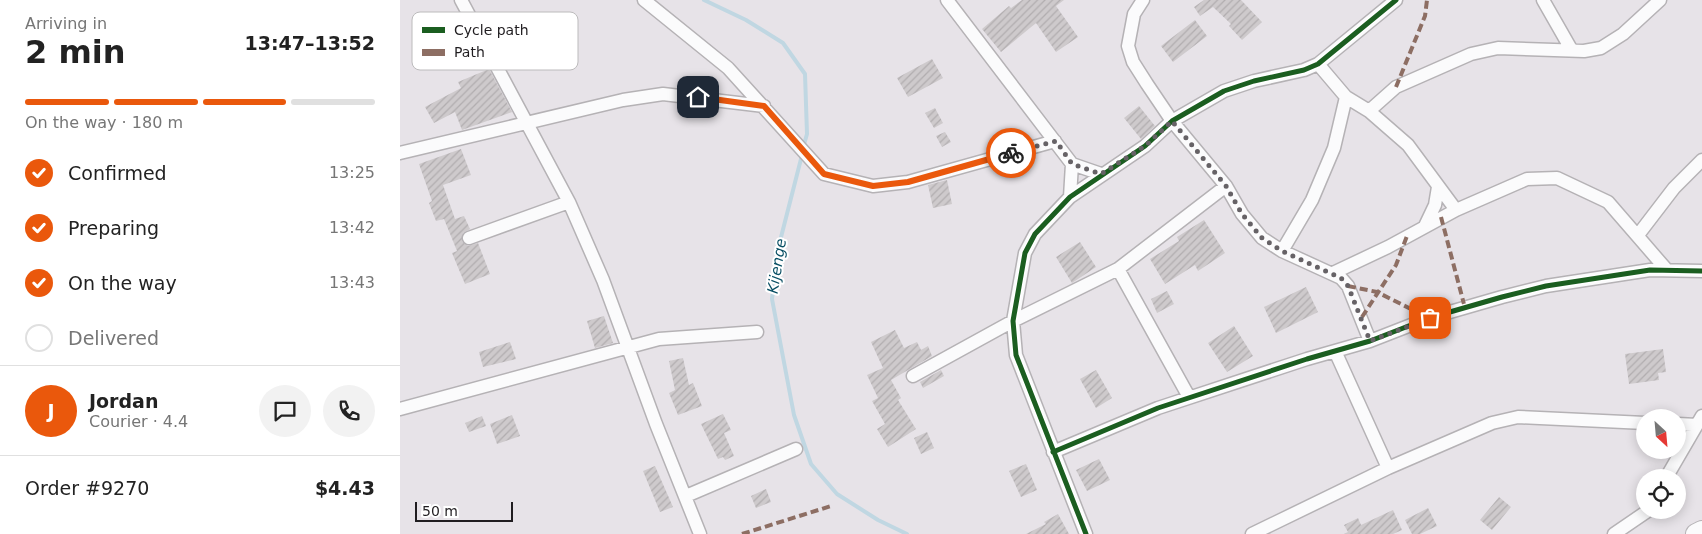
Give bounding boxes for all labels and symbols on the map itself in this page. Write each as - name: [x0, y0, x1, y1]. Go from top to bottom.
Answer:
- legend: [412, 12, 578, 70]
- text: Cycle path: [454, 22, 529, 38]
- text: Path: [454, 44, 485, 60]
- pin: [677, 76, 719, 118]
- courier: [986, 128, 1036, 178]
- water label: Kijenge: [764, 237, 790, 295]
- pin: [1409, 297, 1451, 339]
- north arrow: [1636, 409, 1686, 459]
- scale bar: [415, 499, 512, 522]

